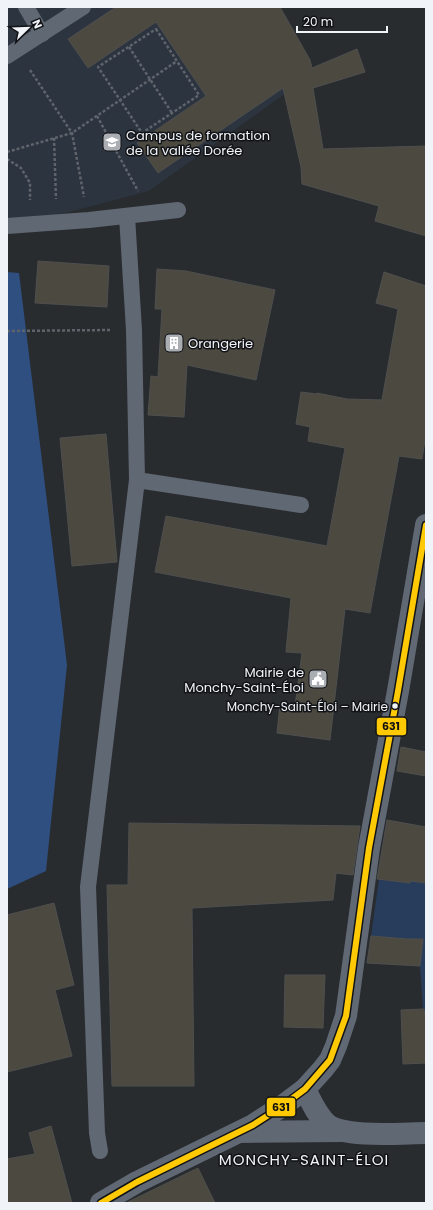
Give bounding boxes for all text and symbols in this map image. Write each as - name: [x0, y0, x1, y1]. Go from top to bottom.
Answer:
- north arrow: [8, 8, 48, 48]
- scale bar: [297, 8, 387, 34]
- text: 20 m: [303, 13, 333, 30]
- text: N: [28, 17, 46, 31]
- place label: Campus de formation de la vallée Dorée: [126, 126, 270, 160]
- school or university icon: Campus de formation de la vallée Dorée: [101, 131, 123, 153]
- building icon: Orangerie: [163, 332, 185, 354]
- place label: Orangerie: [188, 334, 253, 353]
- place label: Mairie de Monchy-Saint-Éloi: [184, 663, 304, 697]
- public building icon: Mairie de Monchy-Saint-Éloi: [307, 668, 329, 690]
- place label: Monchy-Saint-Éloi – Mairie: [227, 698, 388, 715]
- marker: Monchy-Saint-Éloi – Mairie: [390, 701, 400, 711]
- line badge: 631: [376, 717, 407, 736]
- text: 631: [382, 718, 400, 734]
- line badge: 631: [266, 1097, 296, 1117]
- text: 631: [272, 1099, 290, 1115]
- district label: MONCHY-SAINT-ÉLOI: [219, 1149, 389, 1170]

